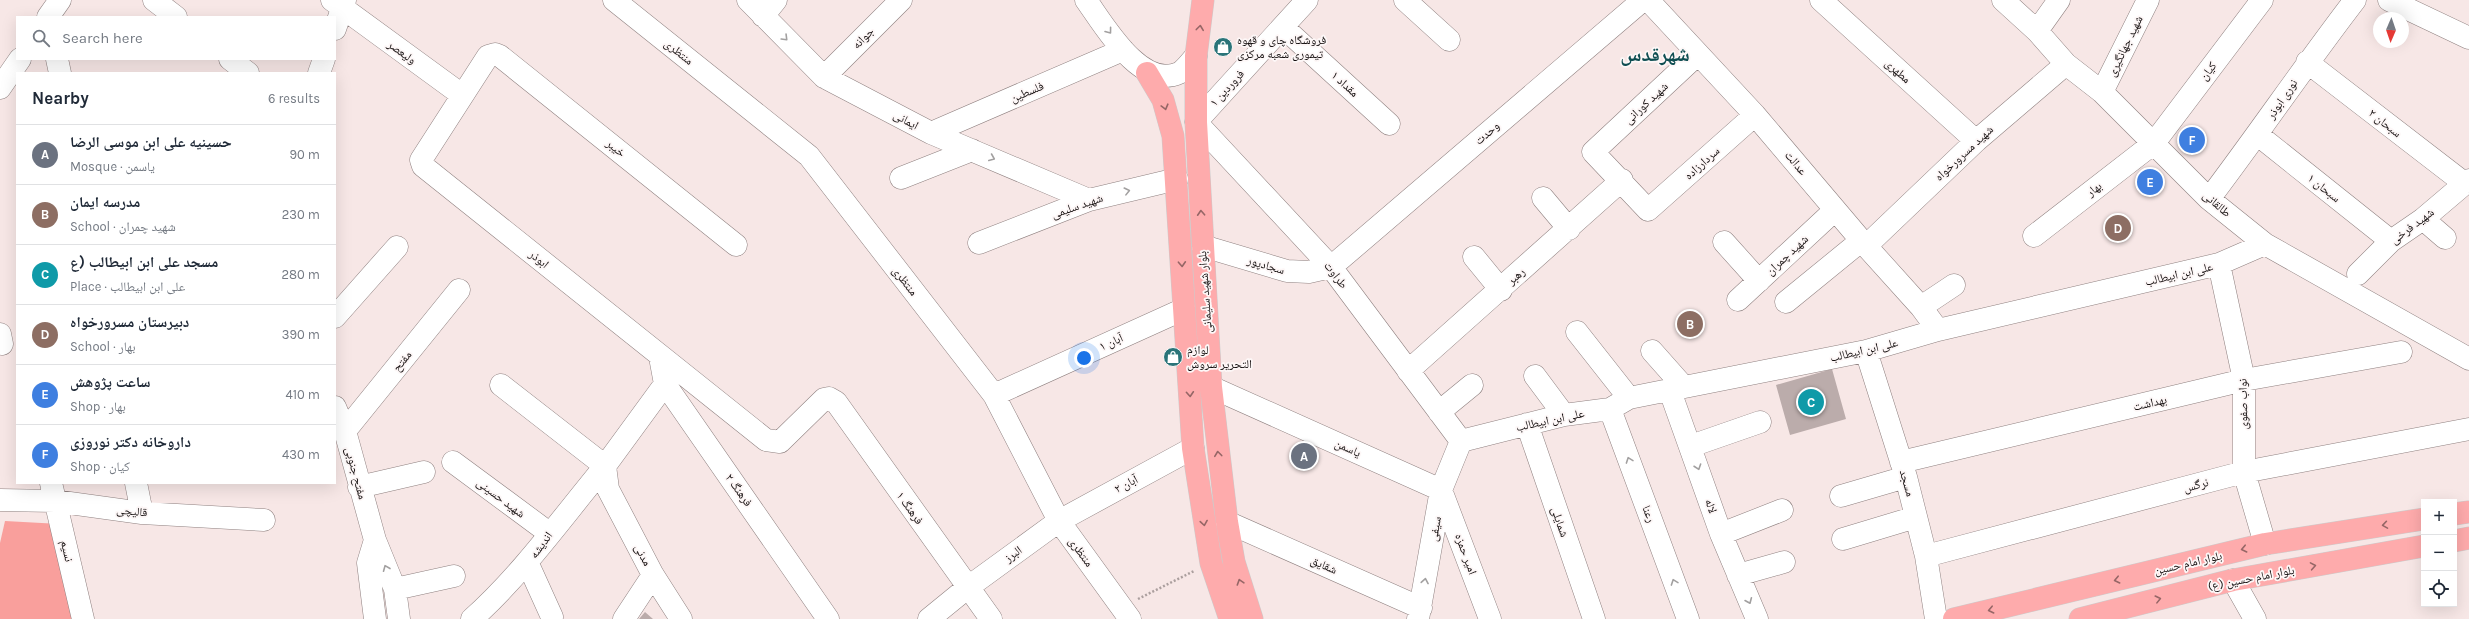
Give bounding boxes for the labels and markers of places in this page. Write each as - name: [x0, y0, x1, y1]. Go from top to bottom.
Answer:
- place label: فروشگاه چای و قهوه تیموری شعبه مرکزی: [1237, 33, 1326, 61]
- shop icon: فروشگاه چای و قهوه تیموری شعبه مرکزی: [1212, 36, 1234, 58]
- pin: F: [2179, 125, 2205, 155]
- pin: E: [2137, 167, 2163, 197]
- pin: D: [2105, 213, 2131, 243]
- pin: B: [1677, 309, 1703, 339]
- place label: لوازم التحریر سروش: [1187, 343, 1252, 371]
- shop icon: لوازم التحریر سروش: [1162, 346, 1184, 368]
- pin: C: [1798, 387, 1824, 417]
- pin: A: [1291, 441, 1317, 471]

